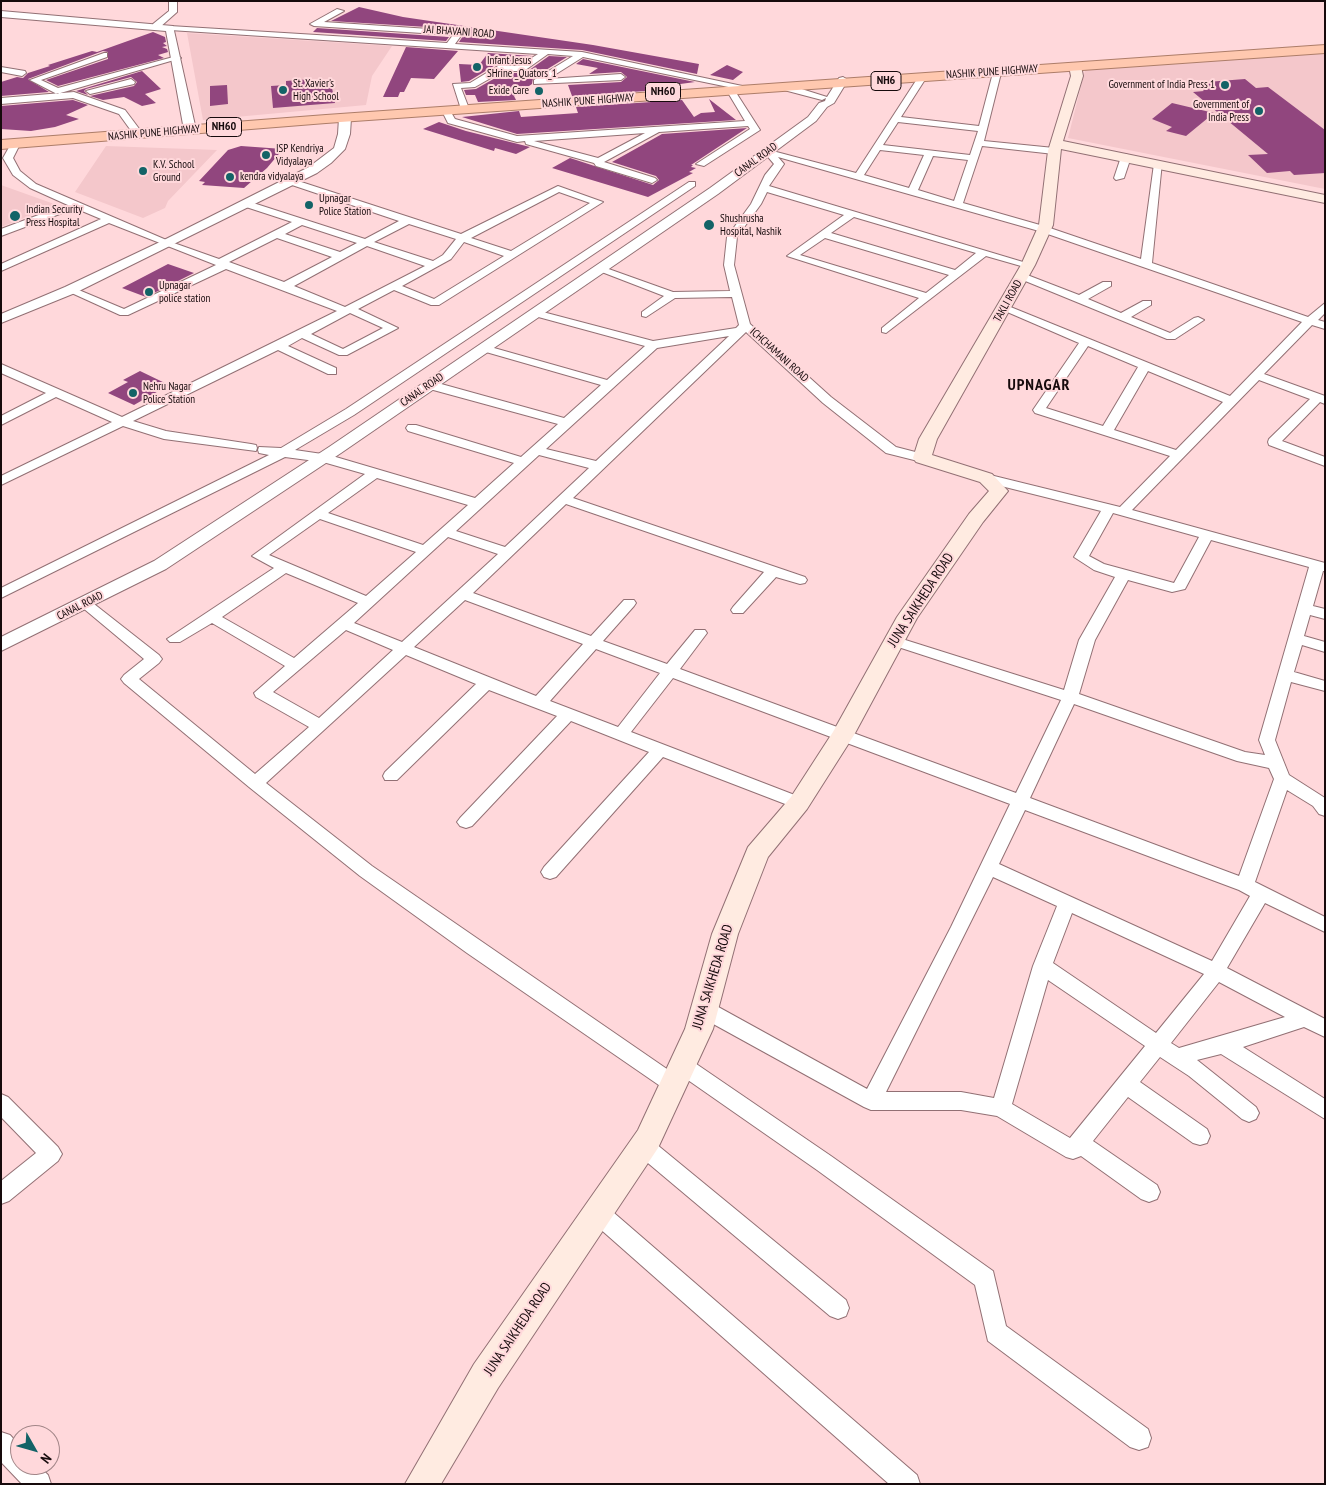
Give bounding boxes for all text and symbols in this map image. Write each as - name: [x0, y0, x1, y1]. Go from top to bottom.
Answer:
- street label: JAI BHAVANI ROAD: [423, 23, 495, 41]
- place label: Infant Jesus SHrine _Quators_1: [487, 54, 557, 80]
- marker: Infant Jesus SHrine _Quators_1: [471, 61, 483, 73]
- street label: NASHIK PUNE HIGHWAY: [946, 62, 1038, 82]
- road number: NH6: [871, 72, 901, 90]
- place label: St. Xavier's High School: [293, 77, 339, 103]
- place label: Government of India Press 1: [1108, 78, 1215, 92]
- marker: Government of India Press 1: [1219, 79, 1231, 91]
- road number: NH60: [646, 82, 680, 101]
- marker: St. Xavier's High School: [277, 84, 289, 96]
- place label: Exide Care: [489, 84, 529, 98]
- marker: Exide Care: [533, 85, 545, 97]
- street label: NASHIK PUNE HIGHWAY: [542, 91, 634, 111]
- place label: Government of India Press: [1193, 98, 1249, 124]
- marker: Government of India Press: [1253, 105, 1265, 117]
- road number: NH60: [206, 118, 242, 136]
- street label: NASHIK PUNE HIGHWAY: [108, 122, 200, 144]
- street label: CANAL ROAD: [732, 140, 780, 180]
- place label: ISP Kendriya Vidyalaya: [276, 142, 324, 168]
- marker: ISP Kendriya Vidyalaya: [260, 149, 272, 161]
- place label: K.V. School Ground: [153, 158, 194, 184]
- marker: K.V. School Ground: [137, 165, 149, 177]
- place label: kendra vidyalaya: [240, 170, 303, 184]
- marker: kendra vidyalaya: [224, 171, 236, 183]
- place label: Upnagar Police Station: [319, 192, 371, 218]
- marker: Upnagar Police Station: [303, 199, 315, 211]
- place label: Indian Security Press Hospital: [26, 203, 82, 229]
- marker: Indian Security Press Hospital: [8, 209, 22, 223]
- place label: Shushrusha Hospital, Nashik: [720, 212, 781, 238]
- marker: Shushrusha Hospital, Nashik: [702, 218, 716, 232]
- street label: TAKLI ROAD: [991, 278, 1025, 324]
- place label: Upnagar police station: [159, 279, 210, 305]
- marker: Upnagar police station: [143, 286, 155, 298]
- street label: ICHCHAMANI ROAD: [747, 325, 811, 385]
- street label: CANAL ROAD: [398, 370, 446, 410]
- district label: UPNAGAR: [1007, 375, 1071, 395]
- place label: Nehru Nagar Police Station: [143, 380, 195, 406]
- marker: Nehru Nagar Police Station: [127, 387, 139, 399]
- street label: JUNA SAIKHEDA ROAD: [884, 550, 958, 650]
- street label: CANAL ROAD: [55, 589, 105, 623]
- street label: JUNA SAIKHEDA ROAD: [689, 923, 737, 1031]
- street label: JUNA SAIKHEDA ROAD: [481, 1279, 555, 1379]
- north arrow: [10, 1425, 60, 1475]
- text: N: [37, 1450, 55, 1467]

